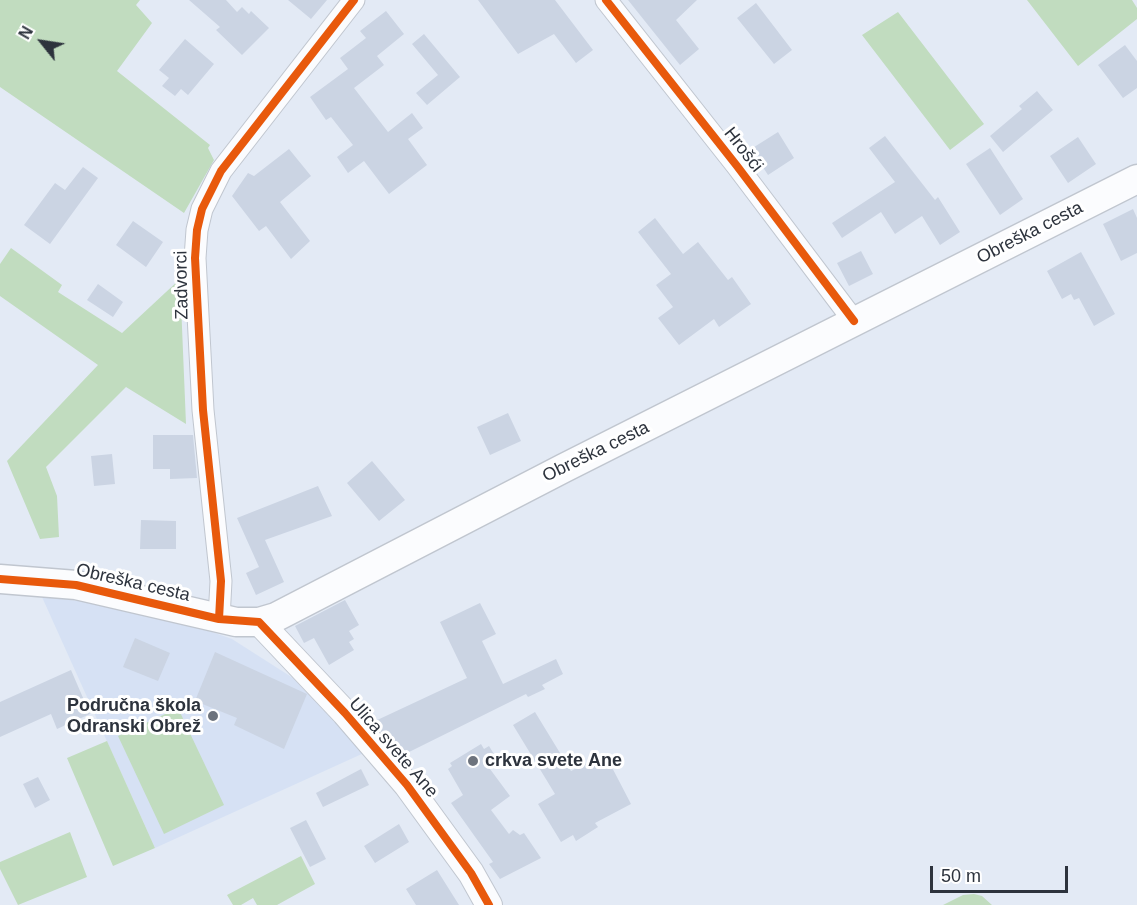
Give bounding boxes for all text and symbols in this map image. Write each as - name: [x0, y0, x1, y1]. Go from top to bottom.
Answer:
- north arrow: [12, 12, 72, 72]
- text: N: [16, 23, 36, 42]
- street label: Hrošći: [719, 123, 767, 177]
- street label: Obreška cesta: [973, 197, 1087, 269]
- street label: Zadvorci: [171, 250, 193, 320]
- street label: Obreška cesta: [539, 417, 653, 487]
- street label: Obreška cesta: [74, 559, 192, 607]
- street label: Ulica svete Ane: [344, 694, 442, 802]
- place label: Područna škola Odranski Obrež: [67, 695, 201, 738]
- marker: Područna škola Odranski Obrež: [206, 709, 220, 723]
- place label: crkva svete Ane: [485, 750, 622, 772]
- marker: crkva svete Ane: [466, 754, 480, 768]
- scale bar: [933, 854, 1071, 892]
- text: 50 m: [941, 866, 981, 886]

